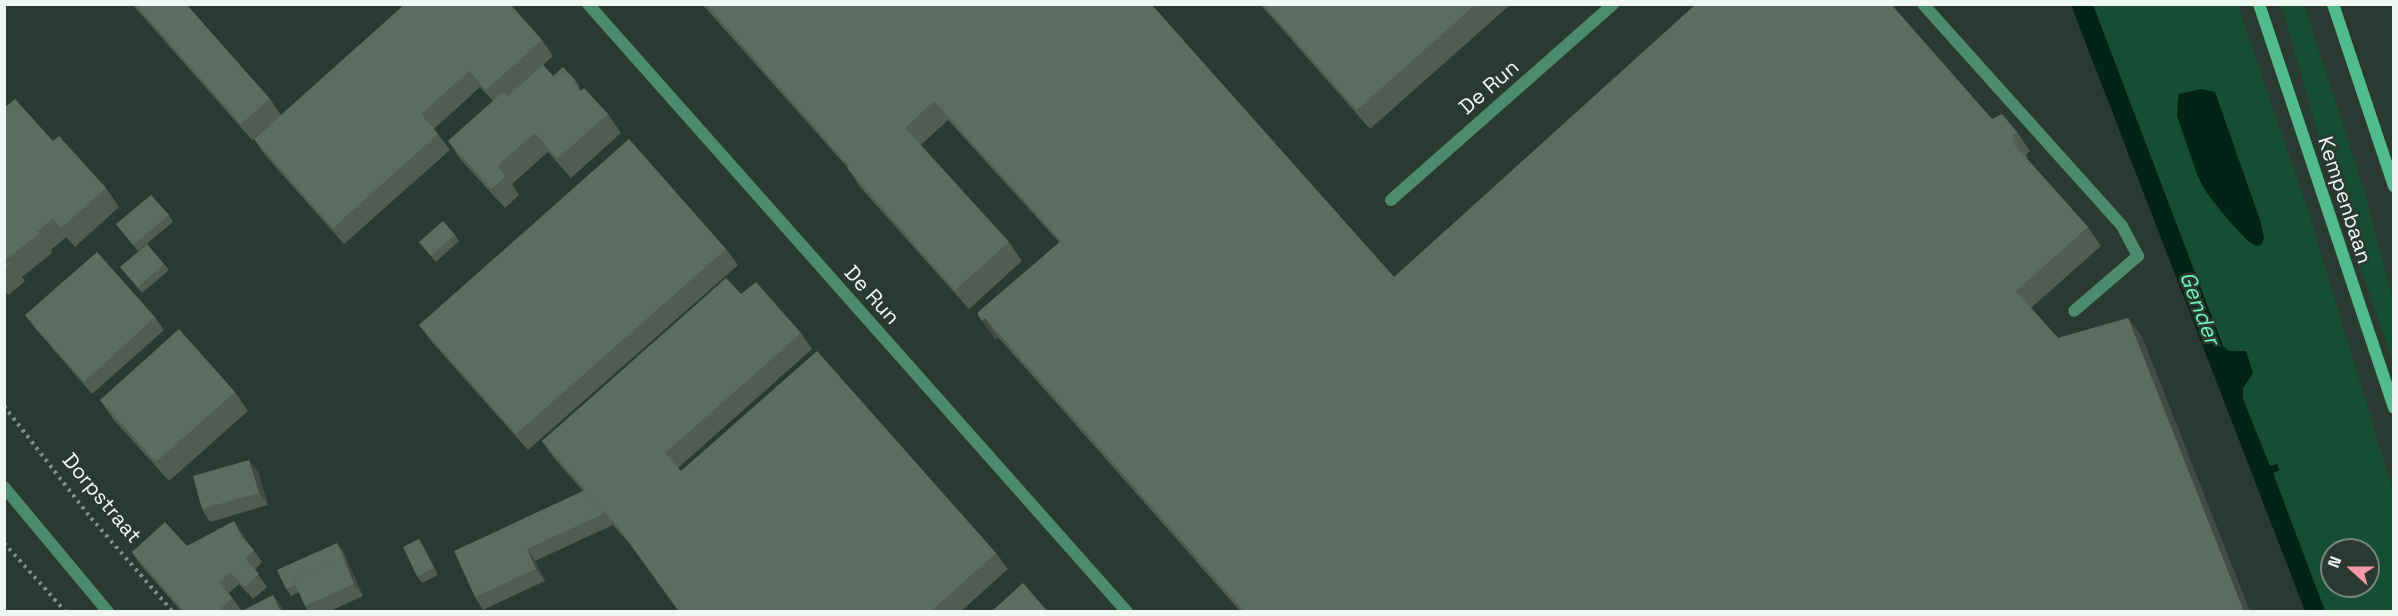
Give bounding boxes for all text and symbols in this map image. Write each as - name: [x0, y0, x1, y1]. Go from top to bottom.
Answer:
- street label: De Run: [1454, 54, 1524, 120]
- street label: Kempenbaan: [2313, 133, 2377, 267]
- street label: De Run: [839, 260, 905, 330]
- water label: Gender: [2174, 268, 2226, 348]
- street label: Dorpstraat: [57, 448, 147, 548]
- north arrow: [2320, 538, 2380, 598]
- text: N: [2323, 553, 2346, 571]

